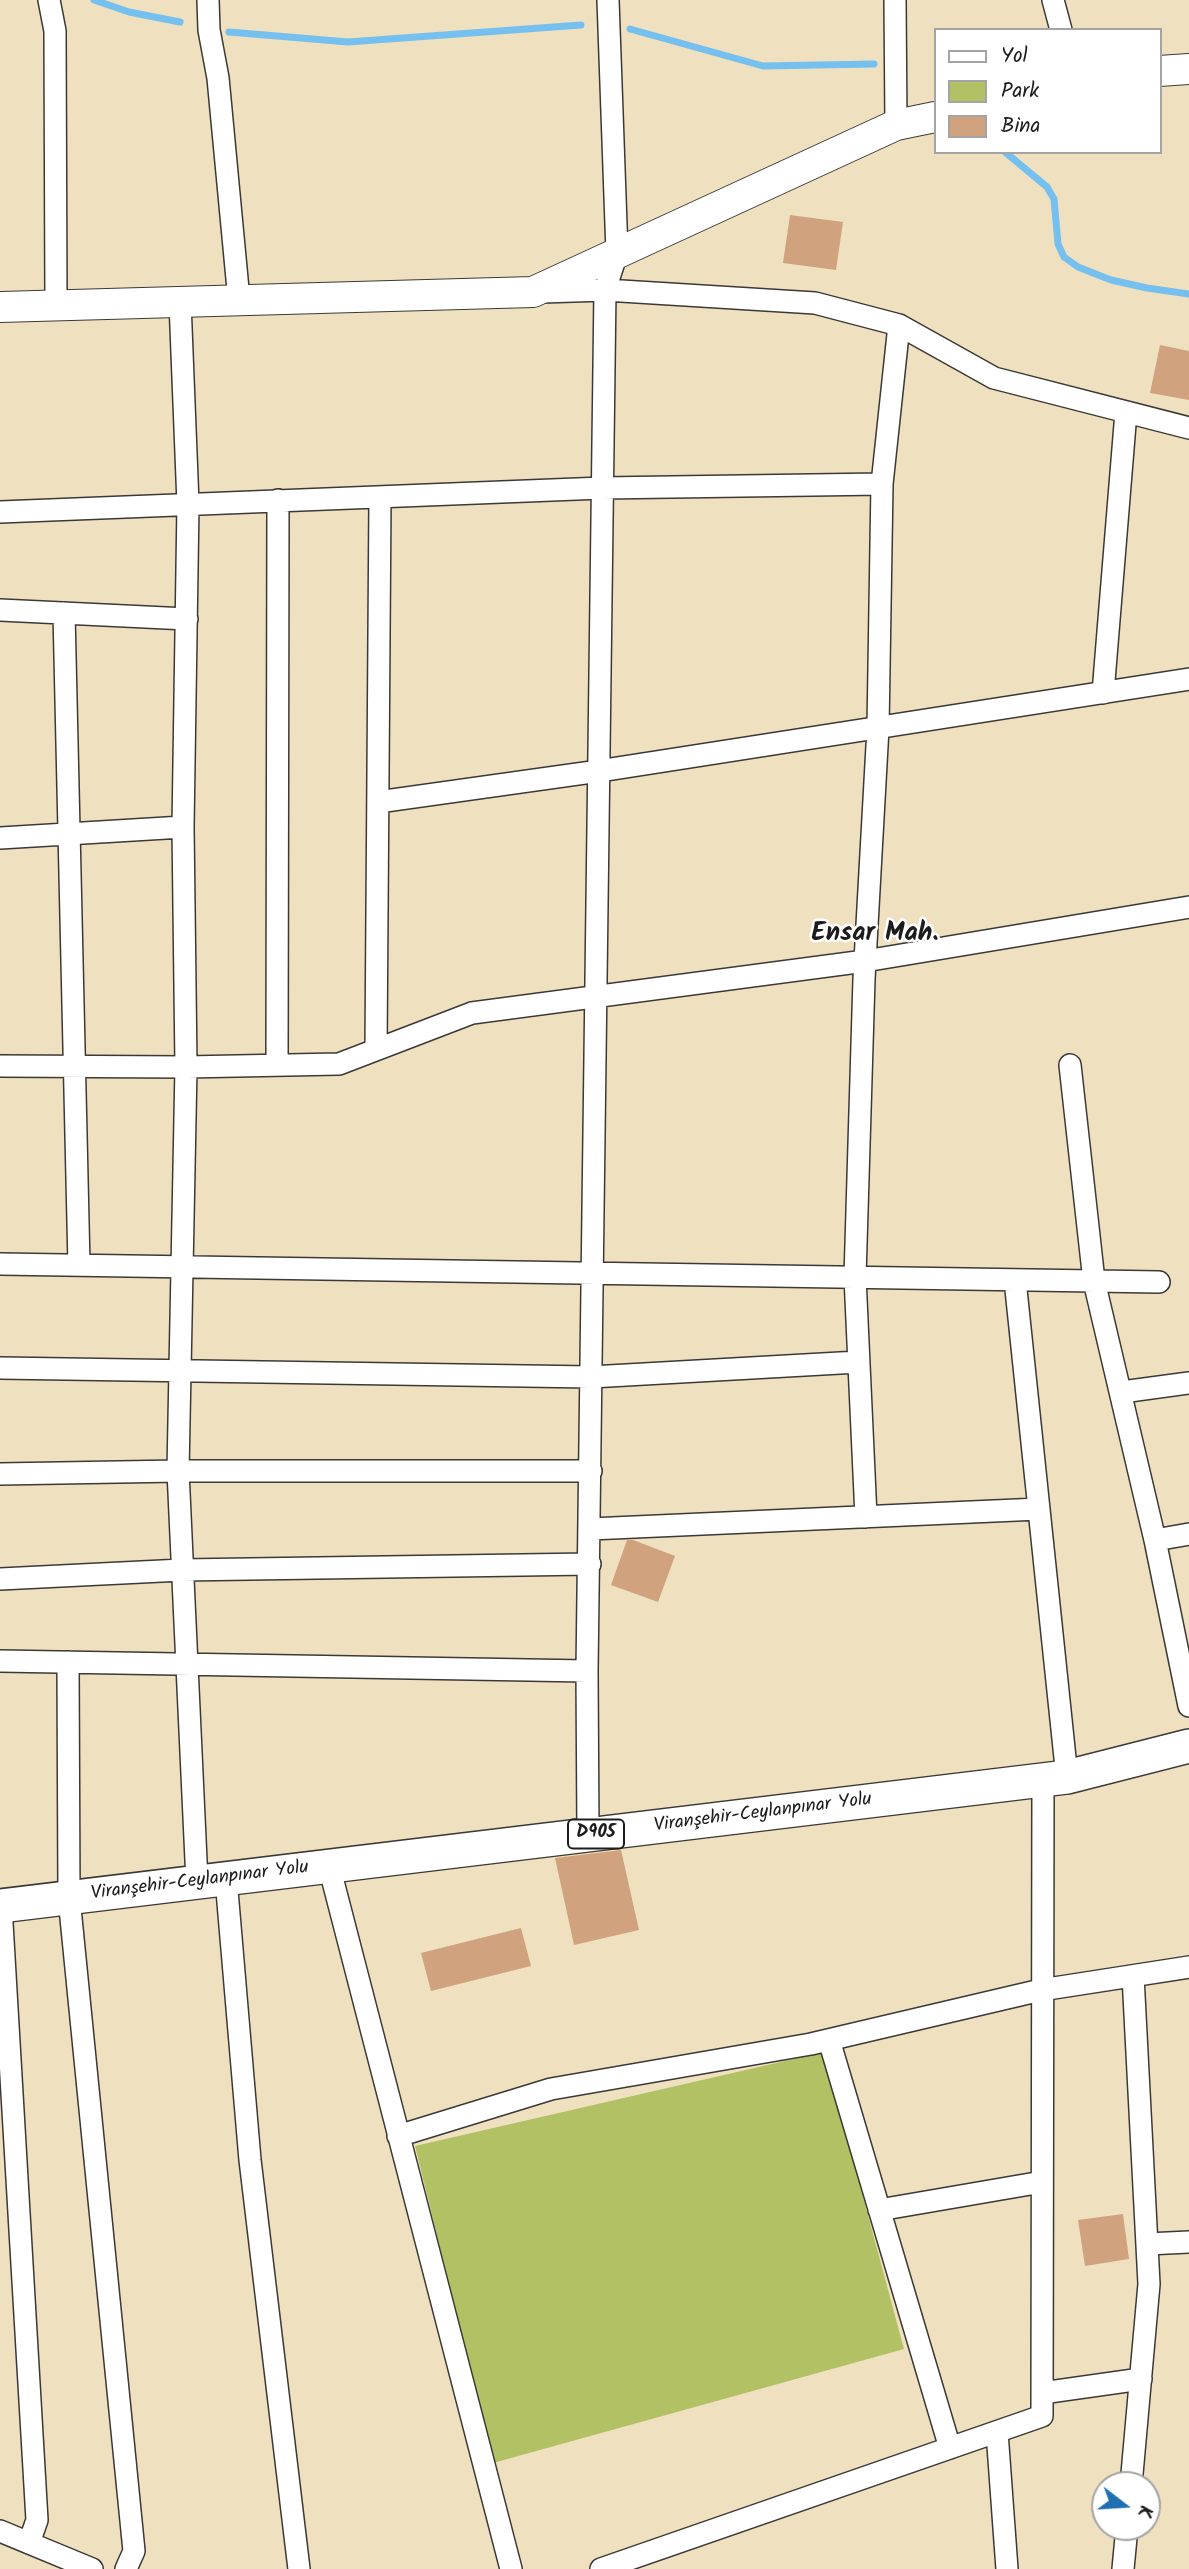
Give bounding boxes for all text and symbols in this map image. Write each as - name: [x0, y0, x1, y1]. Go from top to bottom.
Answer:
- legend: [934, 28, 1161, 154]
- text: Yol: [1001, 40, 1028, 73]
- text: Park: [1001, 75, 1039, 108]
- text: Bina: [1001, 110, 1040, 143]
- district label: Ensar Mah.: [811, 920, 939, 952]
- street label: Viranşehir-Ceylanpınar Yolu: [653, 1789, 873, 1839]
- road number: D905: [568, 1820, 624, 1848]
- street label: Viranşehir-Ceylanpınar Yolu: [90, 1857, 310, 1907]
- north arrow: [1091, 2471, 1161, 2541]
- text: K: [1128, 2502, 1160, 2521]

